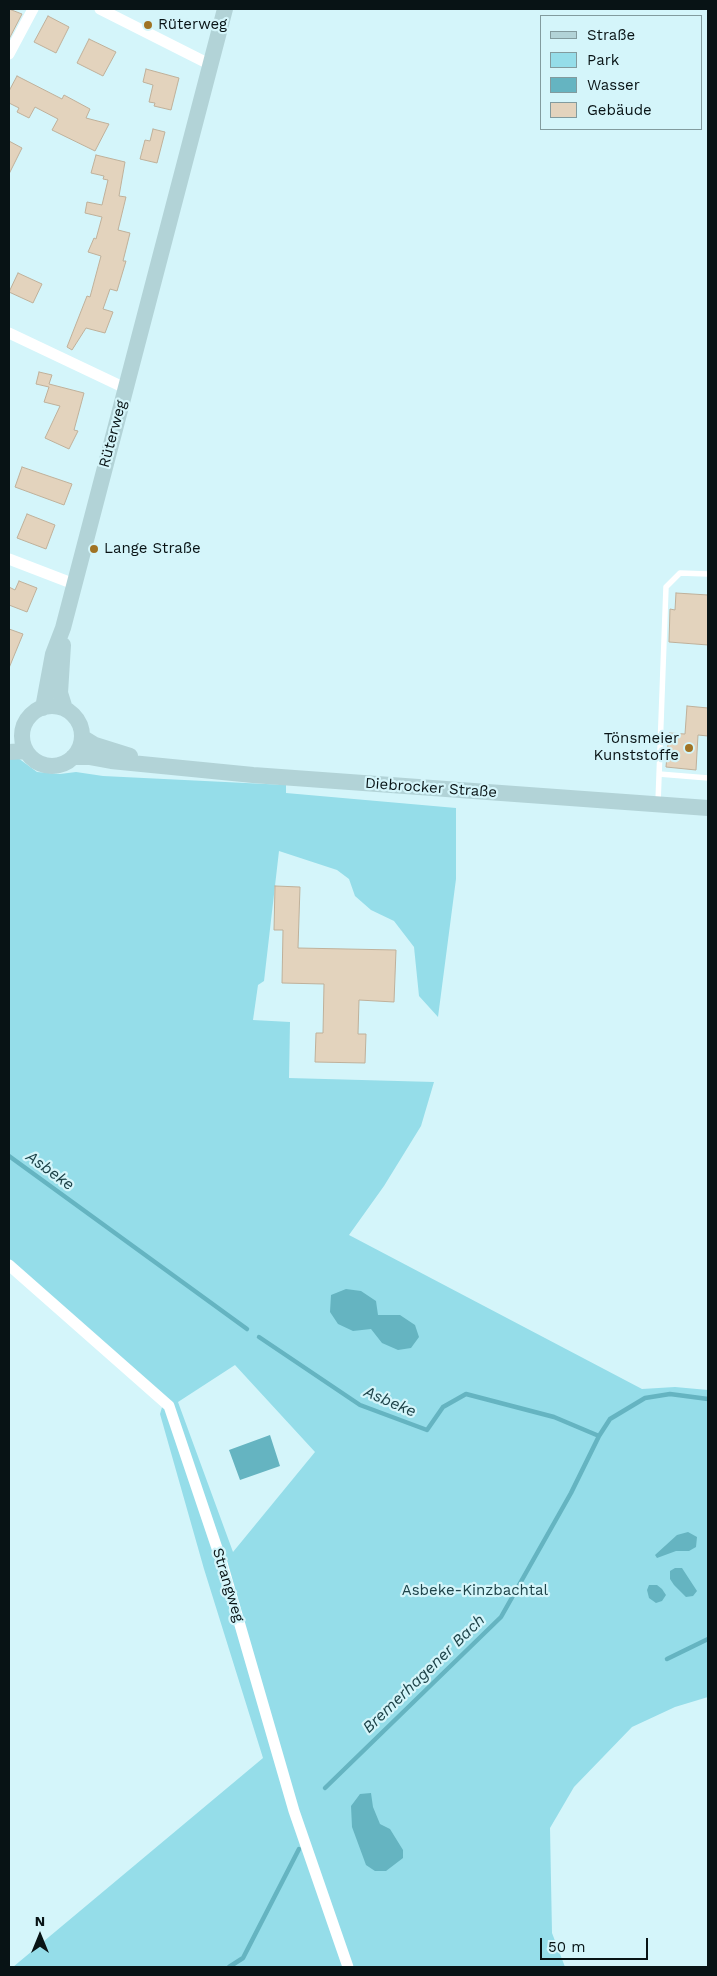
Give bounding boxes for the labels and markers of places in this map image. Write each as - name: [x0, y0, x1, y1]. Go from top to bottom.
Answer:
- place label: Rüterweg: [158, 16, 227, 34]
- marker: Rüterweg: [142, 19, 154, 31]
- place label: Lange Straße: [104, 540, 201, 558]
- marker: Lange Straße: [88, 543, 100, 555]
- place label: Tönsmeier Kunststoffe: [594, 730, 679, 765]
- marker: Tönsmeier Kunststoffe: [683, 742, 695, 754]

